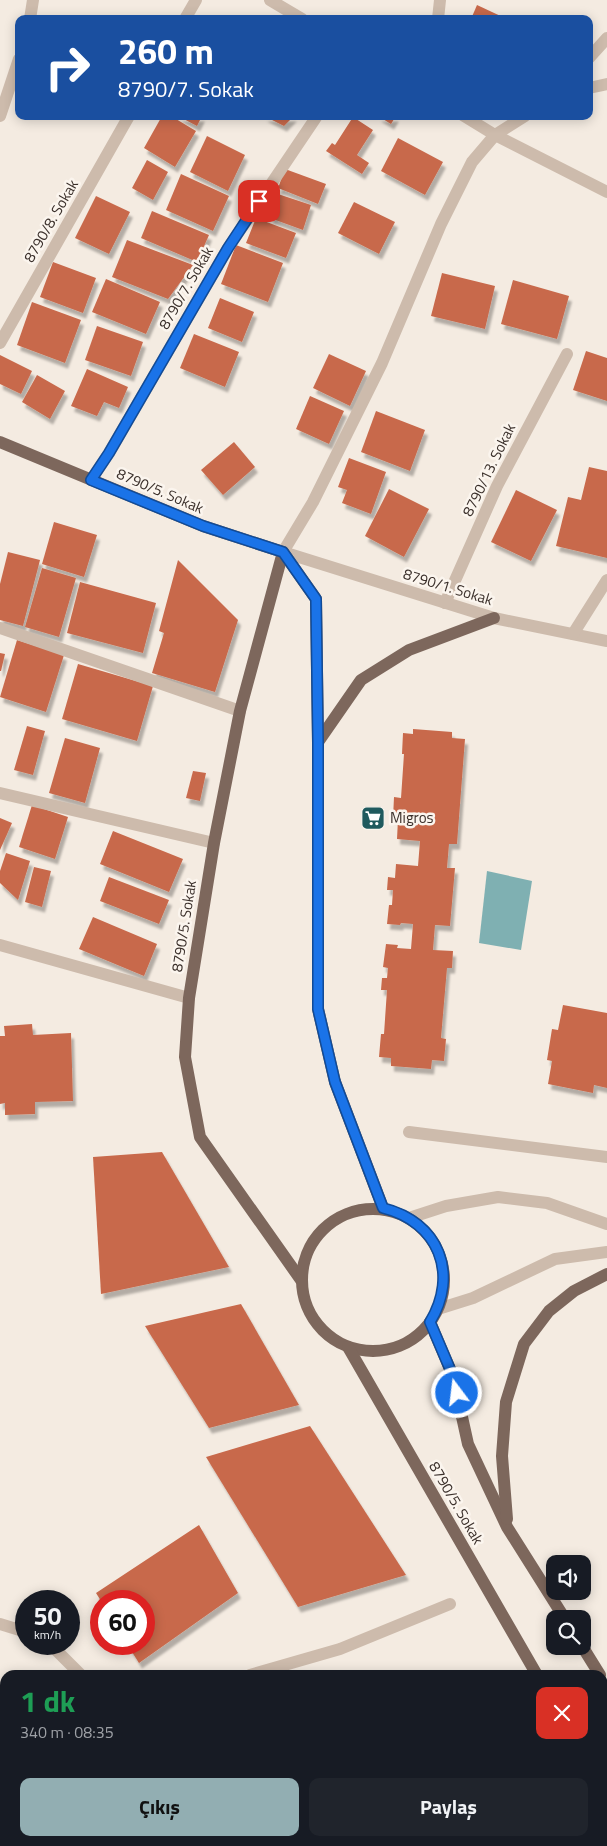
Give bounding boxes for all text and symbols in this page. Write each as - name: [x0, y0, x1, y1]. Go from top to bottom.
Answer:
- text: 260 m: [118, 24, 214, 78]
- icon: right: [35, 35, 100, 100]
- text: 8790/7. Sokak: [118, 72, 254, 106]
- street label: 8790/8. Sokak: [17, 175, 84, 267]
- pin: [238, 180, 280, 222]
- icon: arrive: [245, 187, 273, 215]
- street label: 8790/7. Sokak: [152, 242, 219, 334]
- street label: 8790/13. Sokak: [456, 419, 521, 520]
- street label: 8790/5. Sokak: [113, 462, 207, 519]
- street label: 8790/1. Sokak: [400, 562, 496, 611]
- supermarket icon: Migros: [360, 805, 386, 831]
- place label: Migros: [390, 806, 434, 829]
- street label: 8790/5. Sokak: [165, 878, 202, 973]
- position arrow: [430, 1366, 482, 1418]
- street label: 8790/5. Sokak: [423, 1457, 490, 1549]
- map controls: [546, 1555, 591, 1655]
- button: sound: [546, 1555, 591, 1600]
- speed limit sign: 60: [90, 1590, 155, 1655]
- text: 50: [33, 1597, 62, 1635]
- button: search: [546, 1610, 591, 1655]
- text: km/h: [34, 1625, 61, 1644]
- text: 1 dk: [20, 1678, 75, 1724]
- button: close: [536, 1687, 588, 1739]
- text: 340 m · 08:35: [20, 1720, 114, 1744]
- button: Çıkış: [20, 1778, 299, 1836]
- button: Paylaş: [309, 1778, 588, 1836]

